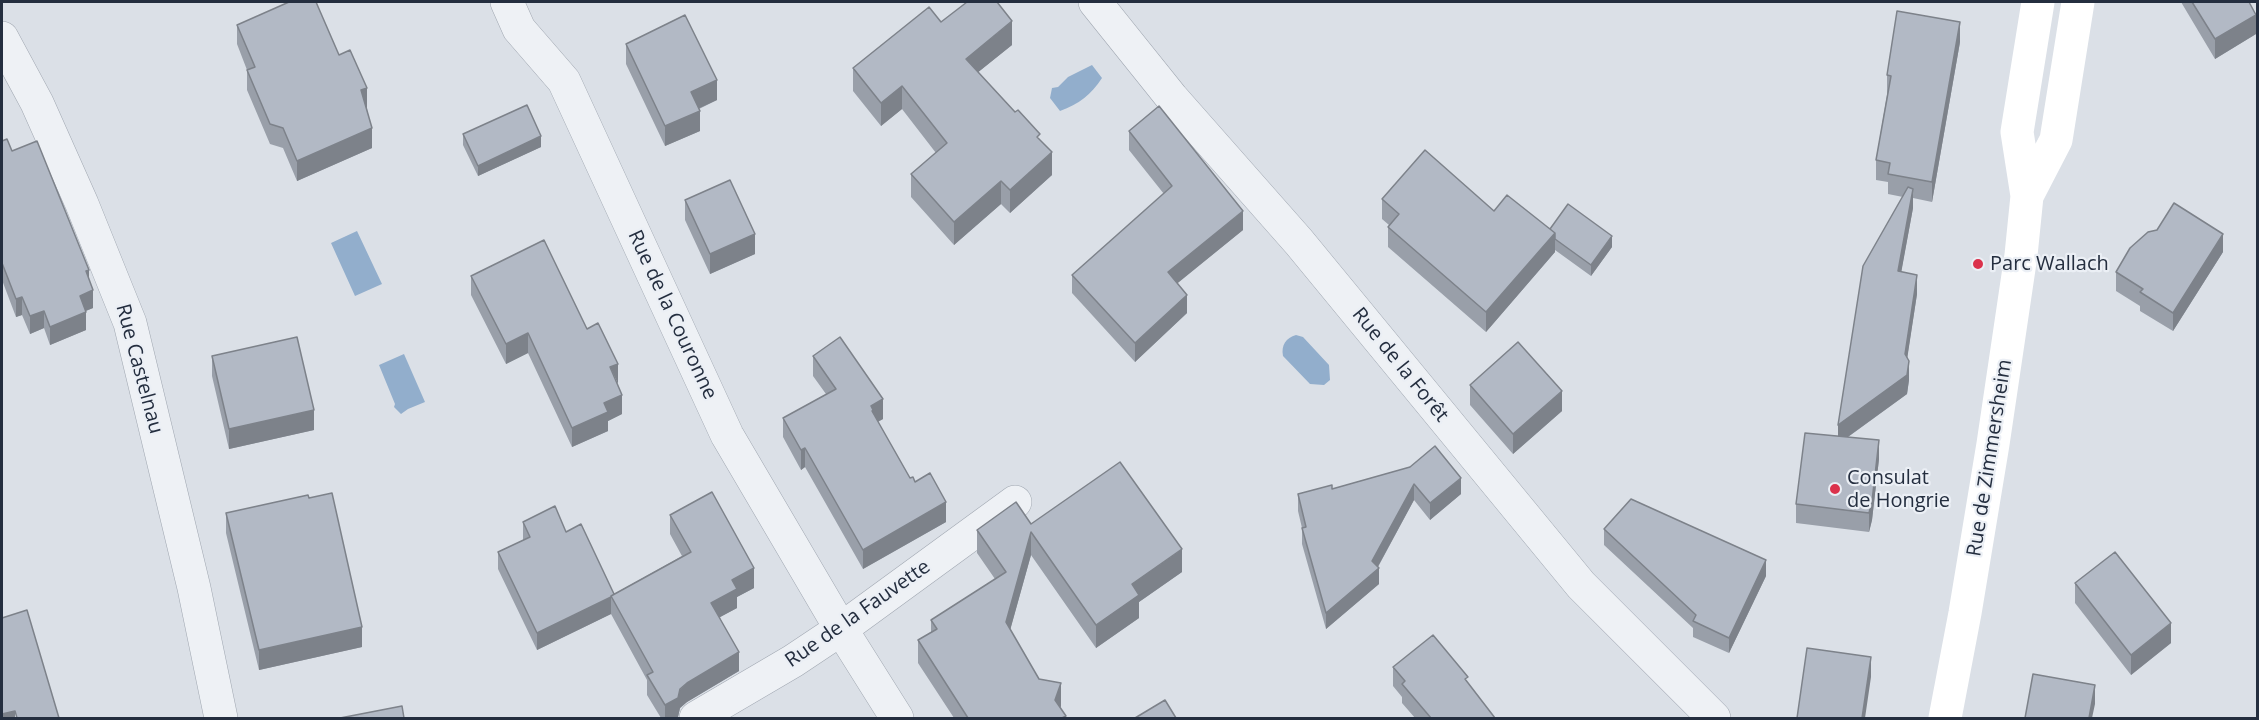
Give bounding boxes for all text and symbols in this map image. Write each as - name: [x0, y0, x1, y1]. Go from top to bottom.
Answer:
- street label: Rue de la Couronne: [622, 227, 722, 403]
- place label: Parc Wallach: [1990, 252, 2109, 276]
- marker: Parc Wallach: [1971, 257, 1985, 271]
- street label: Rue Castelnau: [110, 302, 168, 436]
- street label: Rue de la Forêt: [1347, 303, 1453, 427]
- street label: Rue de Zimmersheim: [1963, 358, 2017, 558]
- place label: Consulat de Hongrie: [1847, 466, 1950, 513]
- marker: Consulat de Hongrie: [1828, 482, 1842, 496]
- street label: Rue de la Fauvette: [781, 555, 935, 673]

